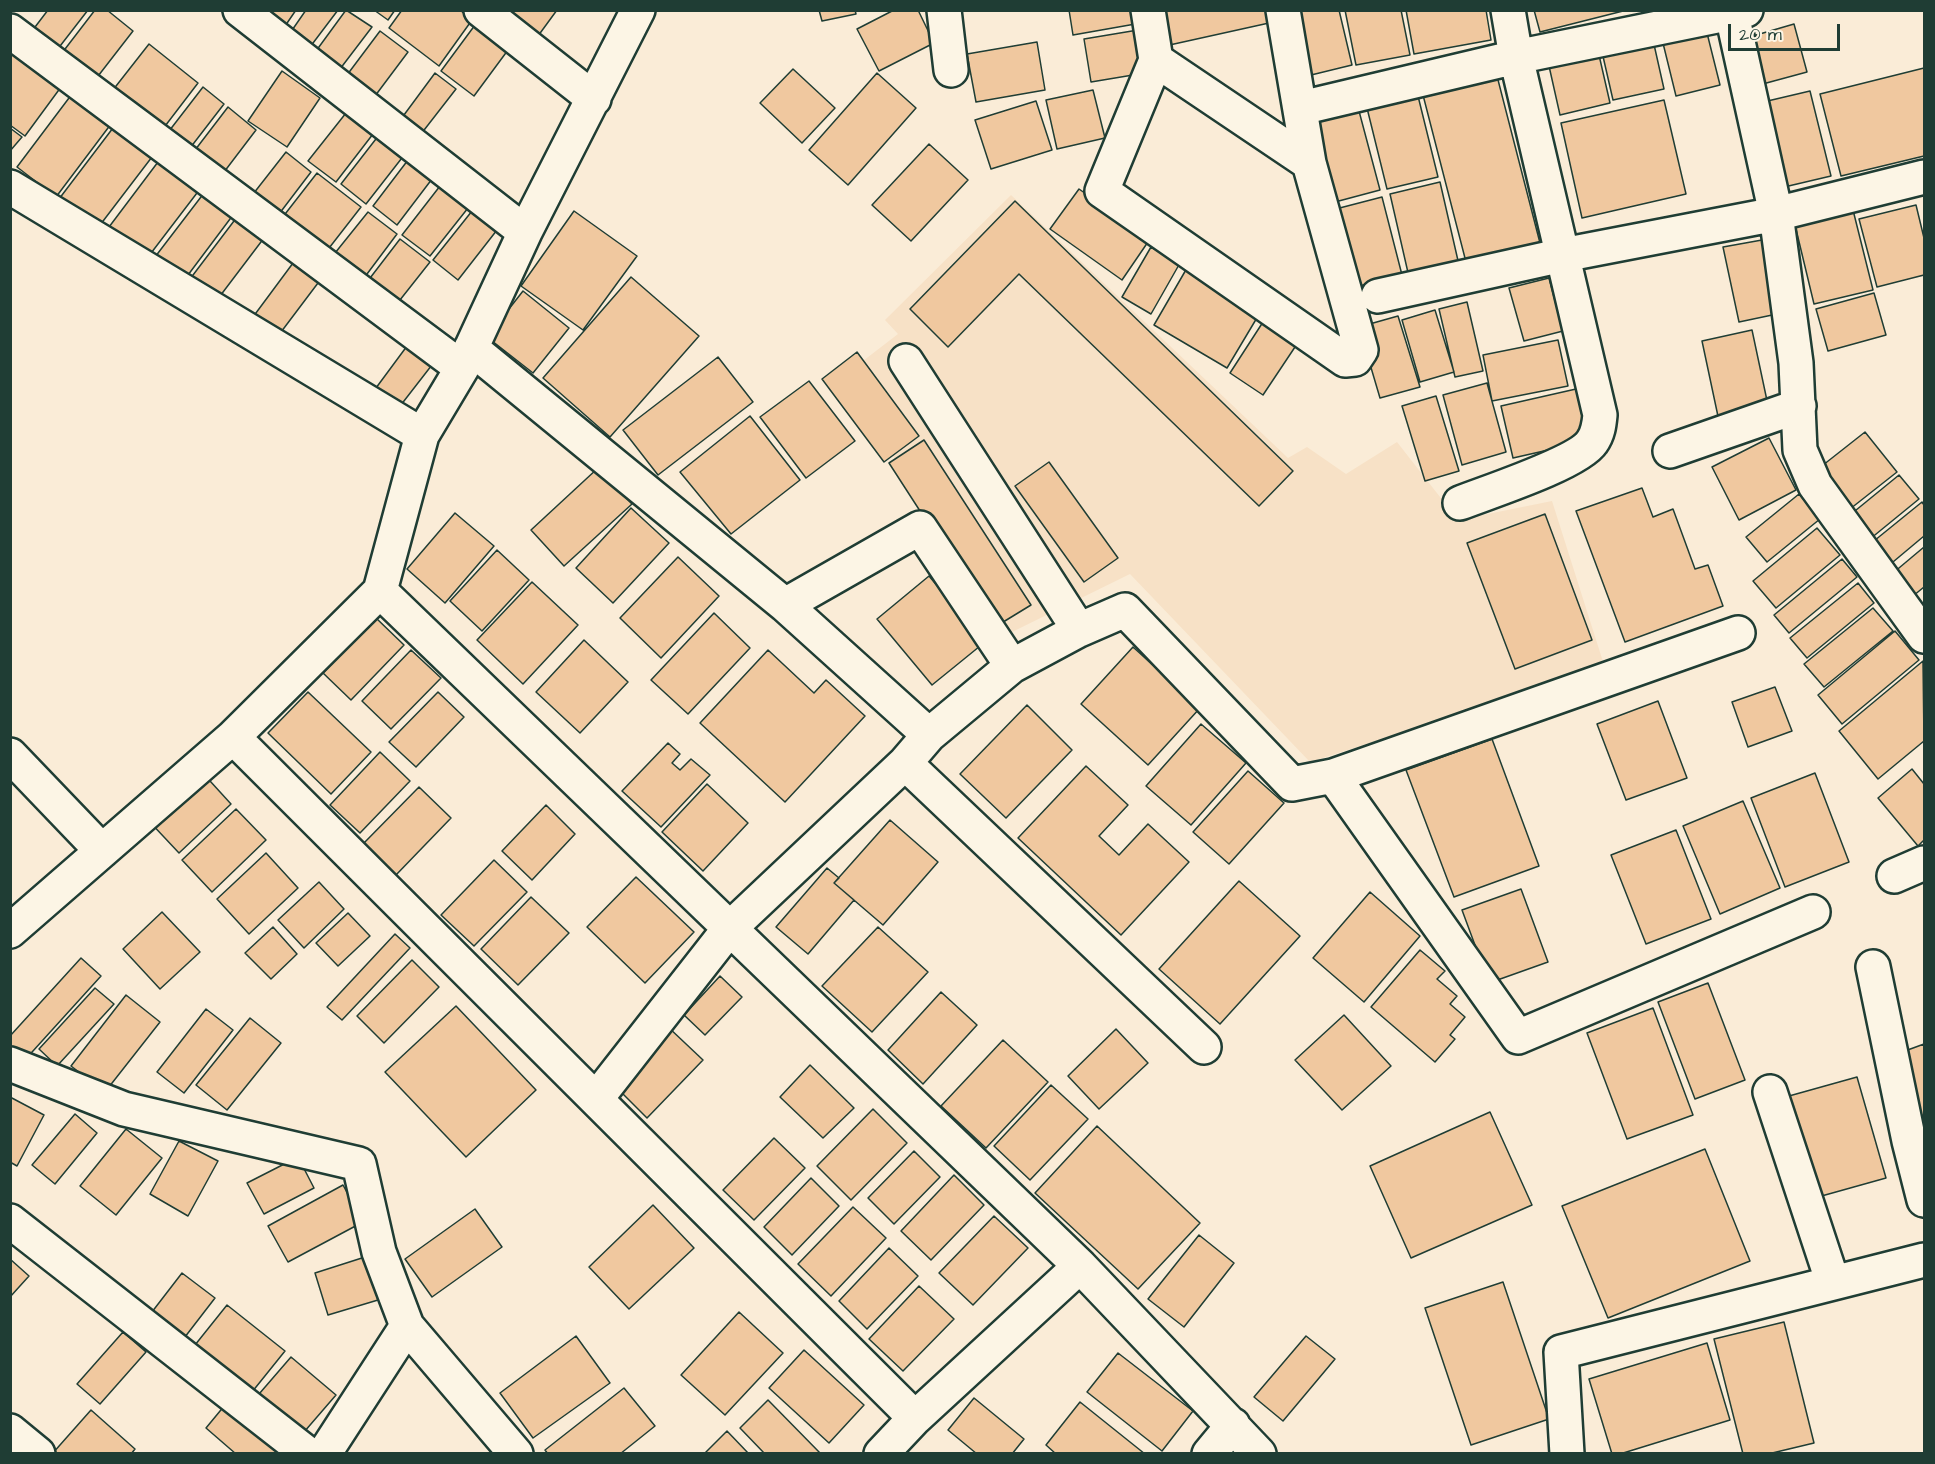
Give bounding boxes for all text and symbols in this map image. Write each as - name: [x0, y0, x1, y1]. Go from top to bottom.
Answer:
- scale bar: [1731, 12, 1844, 50]
- text: 20 m: [1739, 22, 1782, 47]

